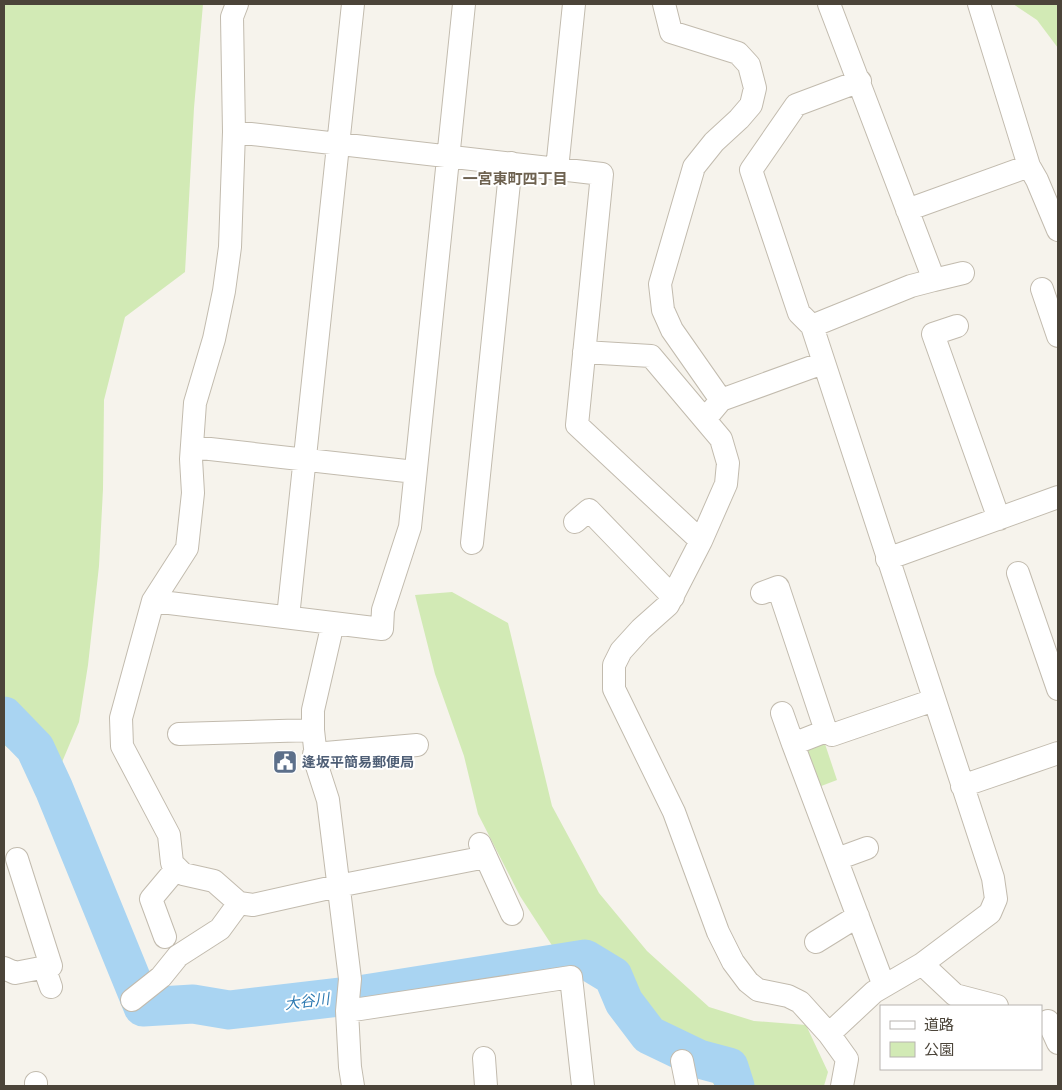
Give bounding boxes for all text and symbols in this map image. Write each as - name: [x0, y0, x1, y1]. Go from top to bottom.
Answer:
- district label: 一宮東町四丁目: [462, 169, 568, 188]
- public building icon: 逢坂平簡易郵便局: [272, 749, 298, 775]
- place label: 逢坂平簡易郵便局: [302, 753, 414, 771]
- water label: 大谷川: [284, 989, 332, 1013]
- legend: [880, 1005, 1042, 1070]
- text: 道路: [924, 1015, 954, 1034]
- text: 公園: [924, 1040, 954, 1059]

